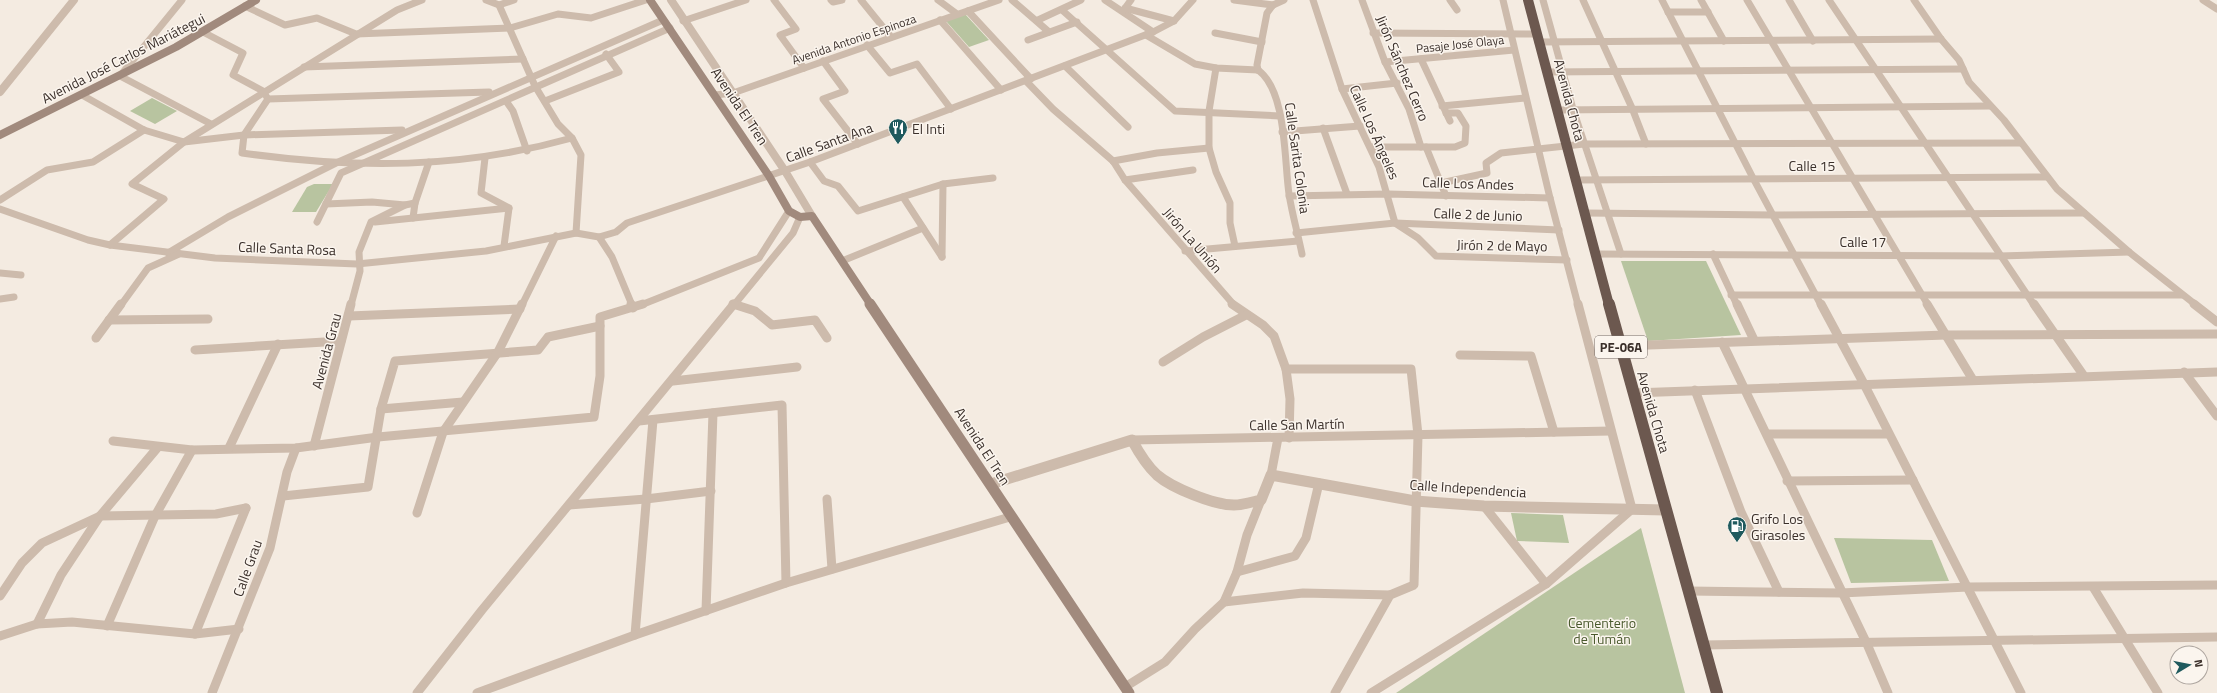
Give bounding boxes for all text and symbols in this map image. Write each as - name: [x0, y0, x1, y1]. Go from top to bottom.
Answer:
- street label: Avenida José Carlos Mariátegui: [38, 8, 208, 108]
- street label: Avenida Antonio Espinoza: [789, 9, 919, 69]
- street label: Jirón Sánchez Cerro: [1371, 12, 1435, 124]
- street label: Pasaje José Olaya: [1415, 30, 1505, 58]
- street label: Avenida Chota: [1549, 57, 1591, 143]
- street label: Avenida El Tren: [706, 63, 774, 149]
- street label: Calle Los Ángeles: [1345, 81, 1405, 183]
- street label: Calle Sarita Colonia: [1280, 101, 1316, 215]
- street label: Calle Santa Ana: [783, 117, 875, 167]
- restaurant icon: El Inti: [887, 117, 909, 145]
- place label: El Inti: [912, 118, 945, 139]
- street label: Calle 15: [1789, 155, 1836, 176]
- street label: Calle Los Andes: [1422, 171, 1514, 195]
- street label: Jirón La Unión: [1158, 202, 1228, 278]
- street label: Calle 2 de Junio: [1433, 202, 1523, 226]
- street label: Calle 17: [1840, 231, 1886, 252]
- street label: Jirón 2 de Mayo: [1456, 234, 1548, 256]
- street label: Calle Santa Rosa: [238, 236, 336, 260]
- street label: Avenida Grau: [306, 311, 346, 391]
- road number: PE-06A: [1595, 336, 1647, 358]
- street label: Avenida Chota: [1632, 369, 1676, 455]
- street label: Avenida El Tren: [950, 403, 1016, 489]
- street label: Calle San Martín: [1249, 413, 1345, 435]
- street label: Calle Independencia: [1409, 473, 1527, 503]
- place label: Grifo Los Girasoles: [1751, 508, 1805, 545]
- fuel station icon: Grifo Los Girasoles: [1726, 515, 1748, 543]
- street label: Calle Grau: [227, 537, 267, 599]
- park label: Cementerio de Tumán: [1568, 612, 1636, 649]
- north arrow: [2169, 645, 2209, 685]
- text: N: [2190, 658, 2207, 668]

